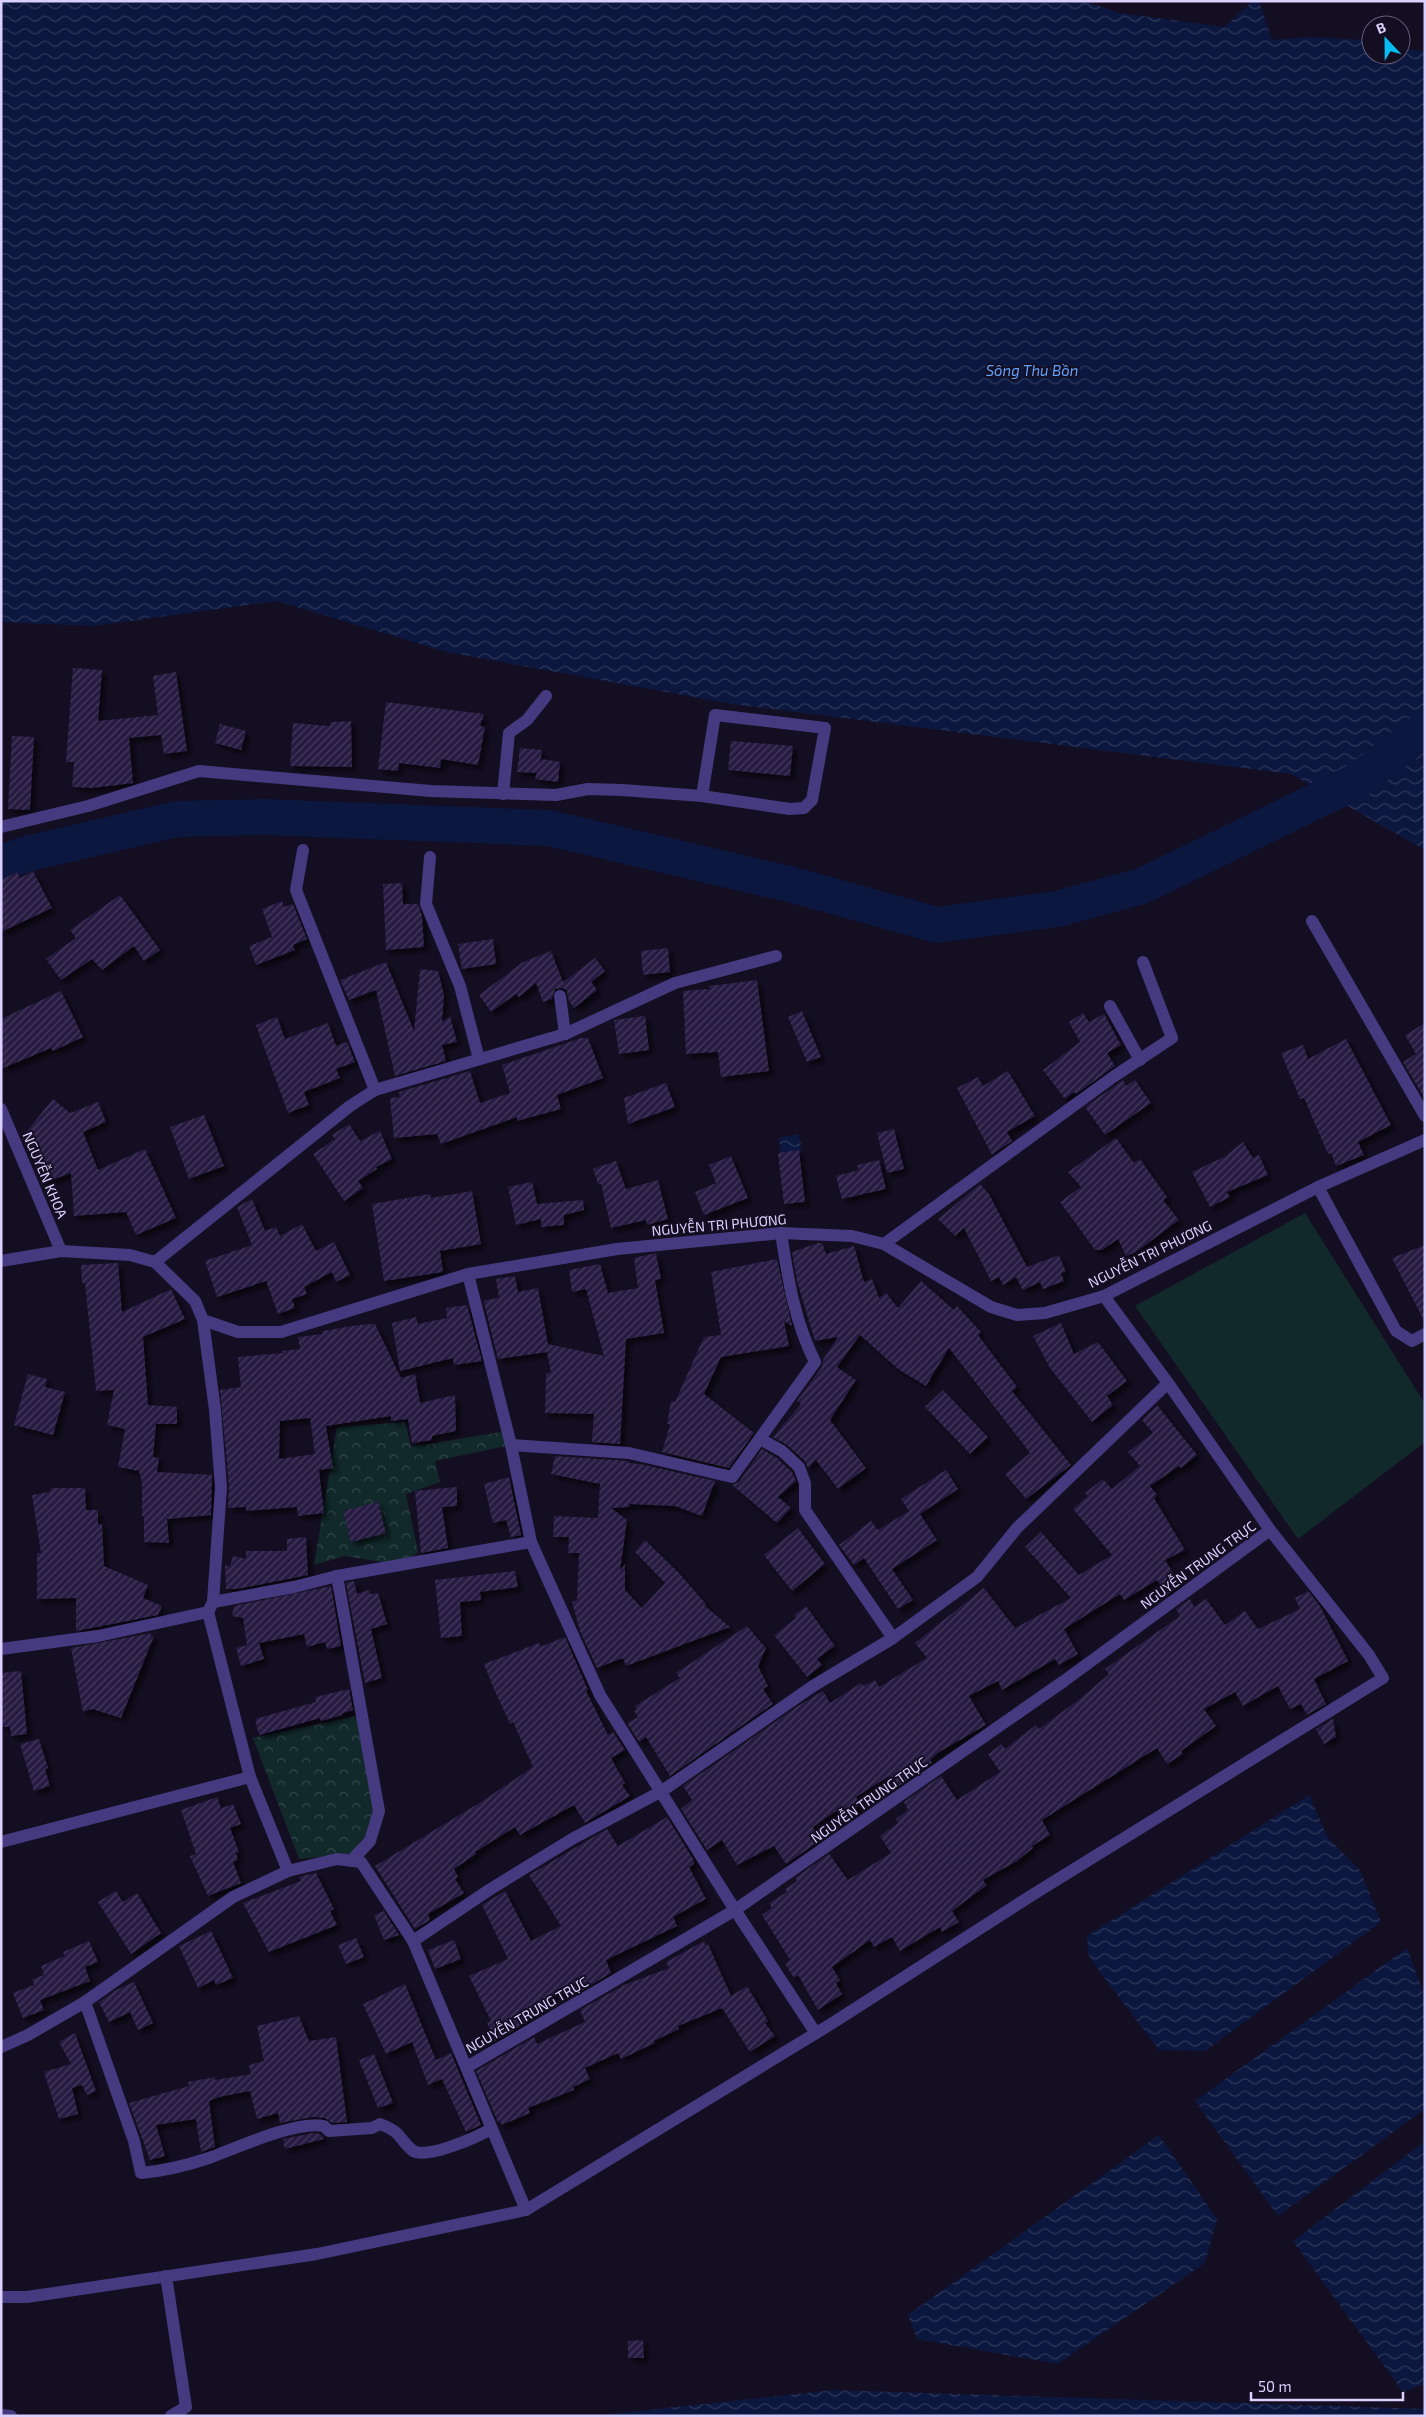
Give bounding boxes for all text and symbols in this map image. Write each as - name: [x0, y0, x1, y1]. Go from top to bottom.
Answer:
- north arrow: [1361, 15, 1411, 65]
- text: B: [1374, 18, 1388, 37]
- water label: Sông Thu Bồn: [986, 361, 1078, 379]
- street label: NGUYỄN KHOA: [20, 1129, 72, 1221]
- street label: NGUYỄN TRI PHƯƠNG: [651, 1209, 787, 1239]
- street label: NGUYỄN TRI PHƯƠNG: [1085, 1215, 1214, 1291]
- street label: NGUYỄN TRUNG TRỰC: [1136, 1516, 1259, 1612]
- street label: NGUYỄN TRUNG TRỰC: [807, 1752, 930, 1846]
- street label: NGUYỄN TRUNG TRỰC: [462, 1972, 591, 2057]
- scale bar: [1251, 2370, 1404, 2402]
- text: 50 m: [1258, 2377, 1292, 2395]

